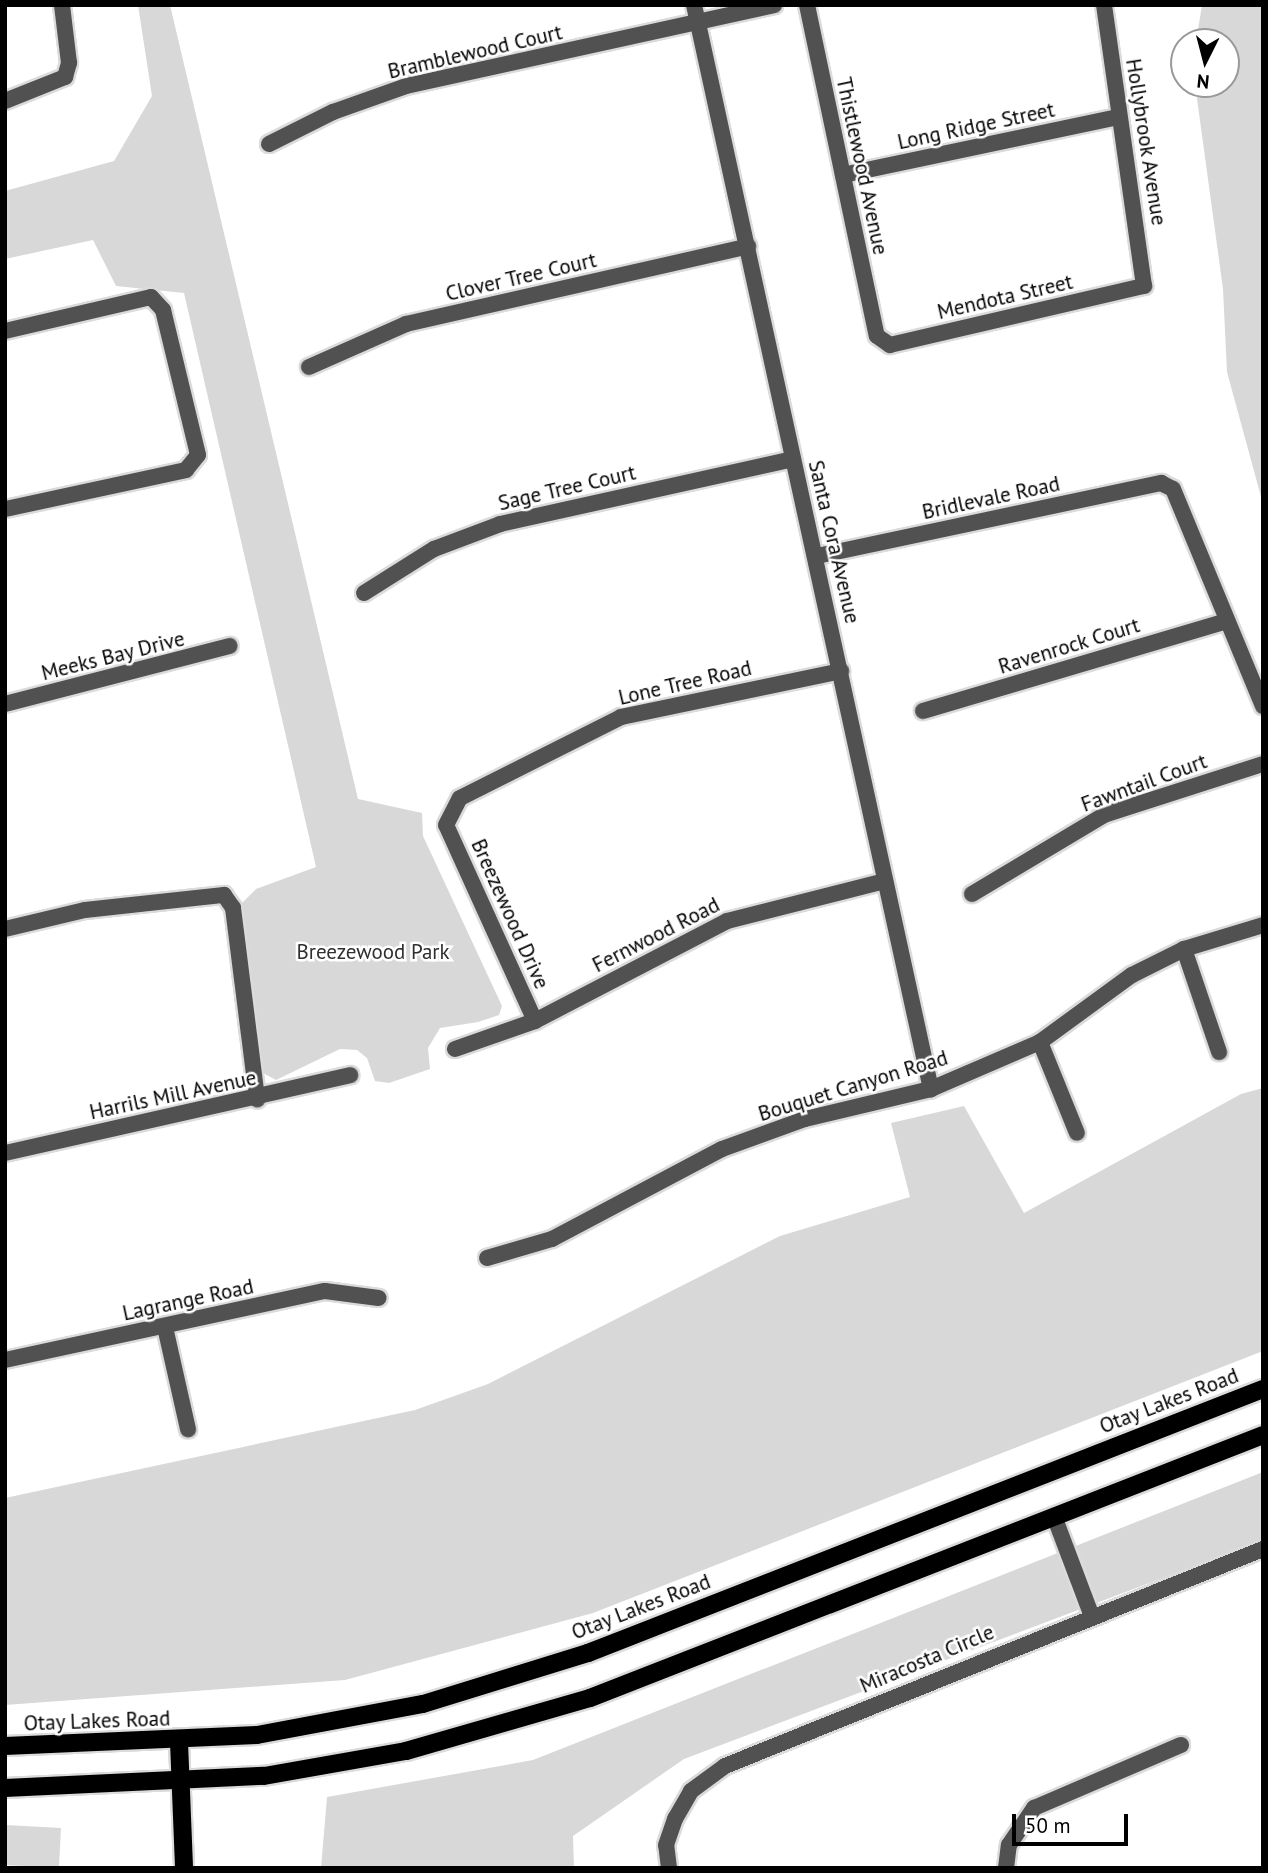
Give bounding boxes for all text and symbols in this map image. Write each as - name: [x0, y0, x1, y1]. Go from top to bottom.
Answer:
- street label: Bramblewood Court: [385, 20, 565, 84]
- north arrow: [1170, 28, 1240, 98]
- street label: Hollybrook Avenue: [1120, 56, 1172, 228]
- text: N: [1196, 69, 1210, 94]
- street label: Thistlewood Avenue: [831, 75, 893, 257]
- street label: Long Ridge Street: [895, 97, 1057, 155]
- street label: Clover Tree Court: [443, 247, 599, 307]
- street label: Mendota Street: [935, 269, 1075, 325]
- street label: Santa Cora Avenue: [803, 458, 865, 626]
- street label: Sage Tree Court: [495, 460, 639, 516]
- street label: Bridlevale Road: [920, 471, 1062, 525]
- street label: Ravenrock Court: [995, 612, 1143, 680]
- street label: Meeks Bay Drive: [38, 626, 188, 686]
- street label: Lone Tree Road: [616, 655, 754, 711]
- street label: Fawntail Court: [1078, 749, 1210, 817]
- street label: Breezewood Drive: [466, 835, 554, 993]
- street label: Fernwood Road: [588, 892, 724, 978]
- park label: Breezewood Park: [296, 939, 450, 965]
- street label: Bouquet Canyon Road: [755, 1045, 951, 1127]
- street label: Harrils Mill Avenue: [87, 1065, 259, 1125]
- street label: Lagrange Road: [120, 1274, 256, 1326]
- street label: Otay Lakes Road: [1096, 1363, 1242, 1439]
- street label: Otay Lakes Road: [568, 1569, 714, 1645]
- street label: Miracosta Circle: [856, 1619, 998, 1699]
- street label: Otay Lakes Road: [23, 1706, 171, 1736]
- scale bar: [1016, 1800, 1132, 1844]
- text: 50 m: [1025, 1812, 1071, 1839]

